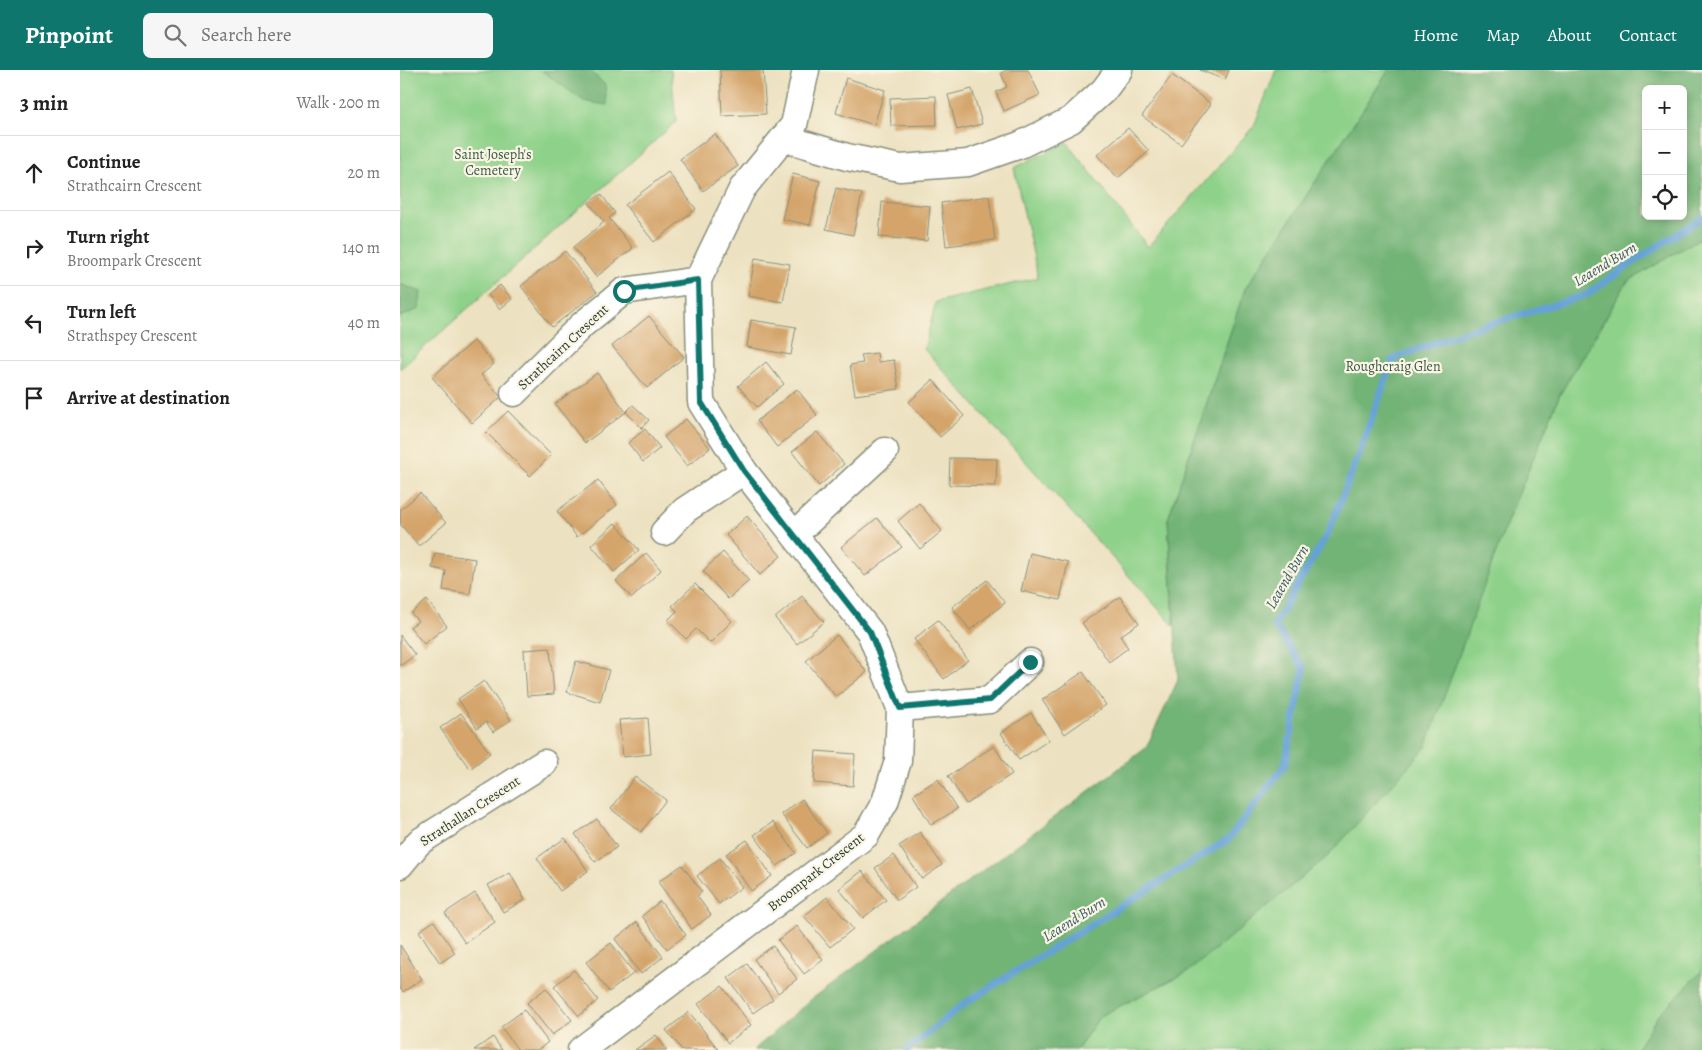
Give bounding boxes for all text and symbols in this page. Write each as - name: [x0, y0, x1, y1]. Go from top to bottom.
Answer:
- search box: [143, 13, 493, 58]
- text: Pinpoint: [25, 19, 113, 51]
- icon: search: [161, 21, 189, 49]
- text: Search here: [201, 22, 291, 48]
- text: Home: [1413, 23, 1458, 47]
- text: Map: [1486, 23, 1519, 47]
- text: About: [1547, 23, 1591, 47]
- text: Contact: [1619, 23, 1677, 47]
- map controls: [1642, 85, 1687, 220]
- button: +: [1642, 85, 1687, 130]
- text: 3 min: [20, 89, 68, 117]
- text: Walk · 200 m: [296, 92, 380, 114]
- button: −: [1642, 130, 1687, 175]
- park label: Saint Joseph's Cemetery: [454, 145, 532, 180]
- text: Continue: [67, 149, 141, 175]
- icon: ahead: [20, 159, 48, 187]
- text: 20 m: [347, 162, 380, 184]
- text: Strathcairn Crescent: [67, 175, 202, 197]
- button: locate: [1642, 175, 1687, 220]
- text: Turn right: [67, 224, 149, 250]
- icon: right: [20, 234, 48, 262]
- text: 140 m: [342, 237, 380, 259]
- water label: Leaend Burn: [1570, 237, 1640, 291]
- text: Broompark Crescent: [67, 250, 202, 272]
- route start: [613, 280, 636, 303]
- text: Turn left: [67, 299, 136, 325]
- street label: Strathcairn Crescent: [513, 300, 613, 394]
- icon: left: [20, 309, 48, 337]
- text: 40 m: [348, 312, 380, 334]
- text: Strathspey Crescent: [67, 325, 197, 347]
- park label: Roughcraig Glen: [1345, 357, 1441, 376]
- icon: arrive: [20, 384, 48, 412]
- text: Arrive at destination: [67, 385, 230, 411]
- water label: Leaend Burn: [1261, 542, 1313, 612]
- route end: [1019, 651, 1042, 674]
- street label: Strathallan Crescent: [416, 771, 524, 851]
- street label: Broompark Crescent: [764, 828, 869, 916]
- water label: Leaend Burn: [1039, 892, 1109, 946]

